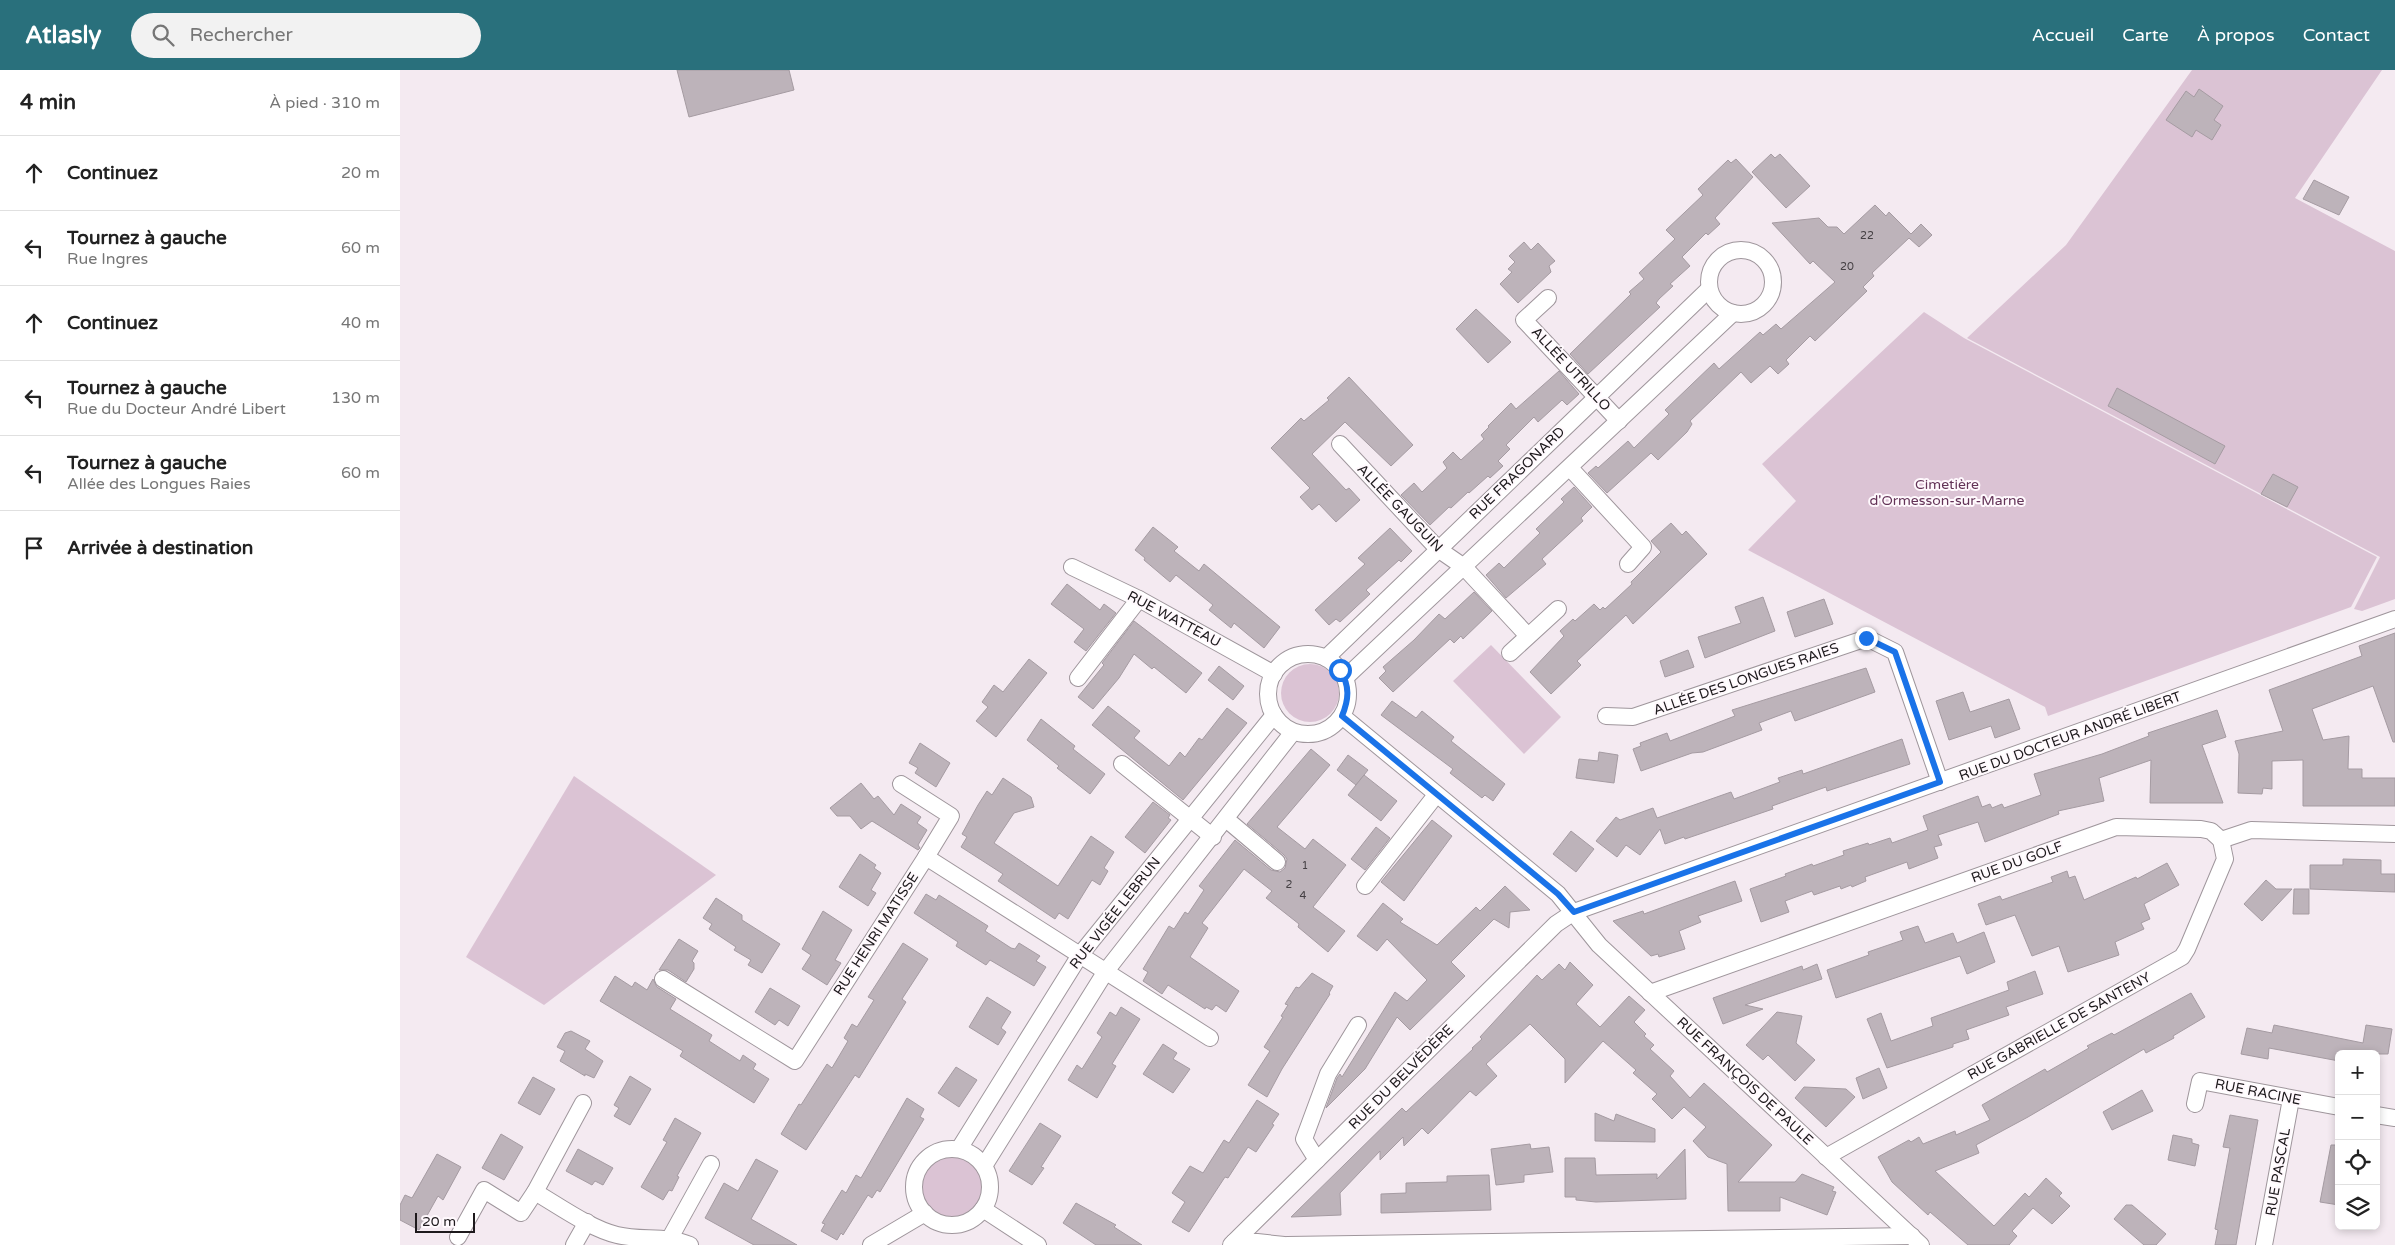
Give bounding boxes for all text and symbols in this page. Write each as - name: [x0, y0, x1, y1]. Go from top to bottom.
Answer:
- search box: [131, 13, 481, 58]
- text: Atlasly: [25, 21, 101, 50]
- icon: search: [149, 21, 177, 49]
- text: Rechercher: [189, 24, 293, 46]
- text: Accueil: [2032, 24, 2094, 46]
- text: Carte: [2122, 24, 2169, 46]
- text: À propos: [2197, 24, 2275, 46]
- text: Contact: [2303, 24, 2370, 46]
- text: 4 min: [20, 90, 76, 115]
- text: À pied · 310 m: [269, 93, 380, 113]
- icon: ahead: [20, 159, 48, 187]
- text: Continuez: [67, 162, 158, 184]
- text: 20 m: [341, 163, 380, 183]
- text: Tournez à gauche: [67, 227, 227, 249]
- house number: 22: [1860, 229, 1874, 242]
- icon: left: [20, 234, 48, 262]
- text: 60 m: [341, 238, 380, 258]
- text: Rue Ingres: [67, 249, 148, 269]
- house number: 20: [1840, 260, 1854, 273]
- icon: ahead: [20, 309, 48, 337]
- text: Continuez: [67, 312, 158, 334]
- text: 40 m: [341, 313, 380, 333]
- street label: ALLÉE UTRILLO: [1528, 323, 1614, 415]
- text: Tournez à gauche: [67, 377, 227, 399]
- icon: left: [20, 384, 48, 412]
- text: 130 m: [331, 388, 380, 408]
- text: Rue du Docteur André Libert: [67, 399, 286, 419]
- street label: RUE FRAGONARD: [1466, 423, 1568, 523]
- text: Tournez à gauche: [67, 452, 227, 474]
- icon: left: [20, 459, 48, 487]
- street label: ALLÉE GAUGUIN: [1354, 460, 1446, 556]
- text: 60 m: [341, 463, 380, 483]
- text: Allée des Longues Raies: [67, 474, 251, 494]
- park label: Cimetière d'Ormesson-sur-Marne: [1869, 476, 2025, 509]
- icon: arrive: [20, 534, 48, 562]
- text: Arrivée à destination: [67, 537, 253, 559]
- street label: RUE WATTEAU: [1124, 587, 1224, 651]
- route end: [1855, 627, 1878, 650]
- street label: ALLÉE DES LONGUES RAIES: [1651, 639, 1841, 719]
- route start: [1329, 659, 1352, 682]
- street label: RUE DU DOCTEUR ANDRÉ LIBERT: [1957, 688, 2184, 784]
- street label: RUE DU GOLF: [1969, 837, 2066, 886]
- street label: RUE VIGÉE LEBRUN: [1066, 854, 1164, 972]
- house number: 1: [1302, 859, 1308, 872]
- street label: RUE HENRI MATISSE: [830, 869, 922, 999]
- house number: 2: [1286, 878, 1293, 891]
- house number: 4: [1300, 889, 1307, 902]
- street label: RUE GABRIELLE DE SANTENY: [1965, 968, 2153, 1083]
- street label: RUE FRANÇOIS DE PAULE: [1673, 1013, 1817, 1149]
- street label: RUE DU BELVÉDÈRE: [1345, 1021, 1457, 1133]
- map controls: [2335, 1050, 2380, 1230]
- button: +: [2335, 1050, 2380, 1095]
- street label: RUE RACINE: [2214, 1075, 2303, 1109]
- button: −: [2335, 1095, 2380, 1140]
- street label: RUE PASCAL: [2262, 1127, 2294, 1217]
- button: locate: [2335, 1140, 2380, 1185]
- button: layers: [2335, 1185, 2380, 1230]
- scale bar: [415, 1210, 475, 1233]
- text: 20 m: [422, 1213, 456, 1230]

